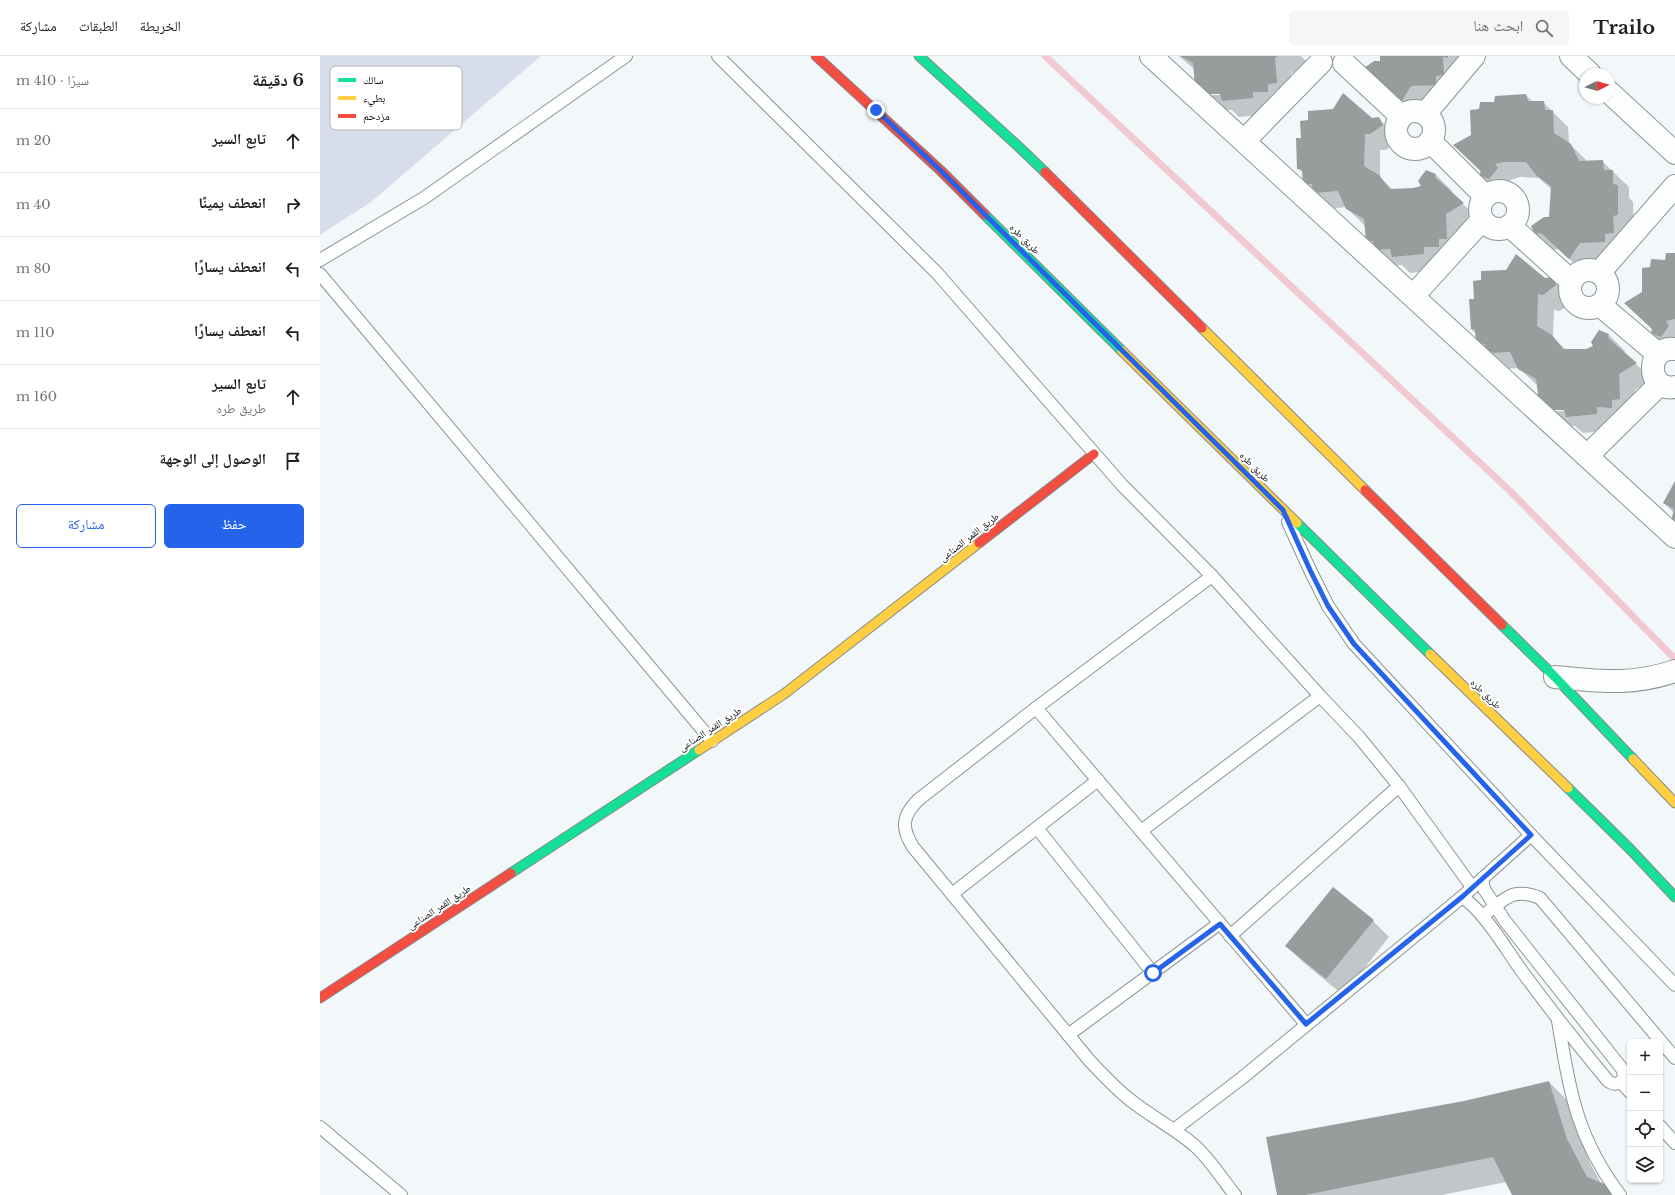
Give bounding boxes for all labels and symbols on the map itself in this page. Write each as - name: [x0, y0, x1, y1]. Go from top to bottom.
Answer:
- legend: [330, 66, 462, 130]
- north arrow: [1579, 68, 1615, 104]
- text: سالك: [363, 73, 383, 87]
- text: بطيء: [363, 91, 385, 107]
- route end: [867, 101, 885, 119]
- text: مزدحم: [363, 109, 390, 124]
- street label: طريق طره: [1007, 221, 1043, 257]
- street label: طريق طره: [1237, 449, 1273, 485]
- street label: طريق القمر الصناعى: [936, 509, 1002, 564]
- street label: طريق طره: [1468, 676, 1504, 712]
- street label: طريق القمر الصناعى: [676, 704, 744, 754]
- street label: طريق القمر الصناعى: [405, 882, 473, 932]
- route start: [1144, 964, 1162, 982]

